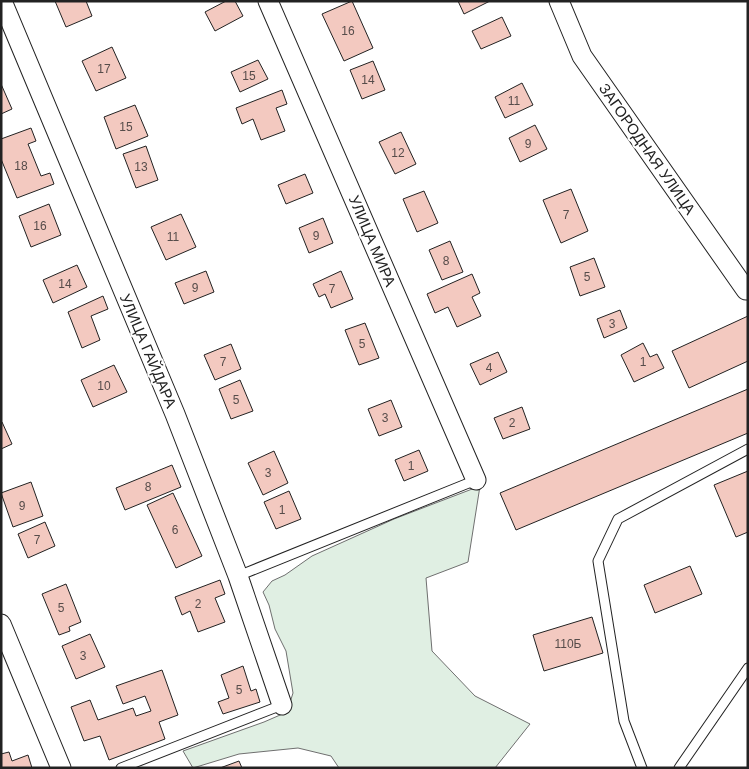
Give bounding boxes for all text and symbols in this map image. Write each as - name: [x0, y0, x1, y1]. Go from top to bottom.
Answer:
- house number: 16: [341, 24, 355, 38]
- house number: 17: [97, 62, 111, 76]
- house number: 15: [242, 69, 256, 83]
- house number: 14: [361, 73, 375, 87]
- street label: ЗАГОРОДНАЯ УЛИЦА: [596, 80, 699, 217]
- house number: 11: [508, 94, 521, 108]
- house number: 15: [119, 120, 133, 134]
- house number: 9: [525, 137, 532, 151]
- house number: 12: [391, 146, 405, 160]
- house number: 18: [14, 159, 28, 173]
- house number: 13: [134, 160, 148, 174]
- street label: УЛИЦА МИРА: [346, 193, 399, 289]
- house number: 7: [563, 208, 570, 222]
- house number: 16: [33, 219, 47, 233]
- house number: 9: [313, 229, 320, 243]
- house number: 11: [167, 230, 180, 244]
- house number: 8: [443, 254, 450, 268]
- house number: 5: [584, 270, 591, 284]
- house number: 14: [58, 277, 72, 291]
- house number: 9: [192, 281, 199, 295]
- house number: 7: [329, 282, 336, 296]
- street label: УЛИЦА ГАЙДАРА: [117, 291, 180, 410]
- house number: 3: [609, 317, 616, 331]
- house number: 5: [359, 337, 366, 351]
- house number: 7: [220, 355, 227, 369]
- house number: 1: [640, 355, 647, 369]
- house number: 4: [486, 361, 493, 375]
- house number: 10: [97, 379, 111, 393]
- house number: 5: [233, 393, 240, 407]
- house number: 3: [382, 411, 389, 425]
- house number: 2: [509, 416, 516, 430]
- house number: 1: [408, 459, 415, 473]
- house number: 3: [265, 466, 272, 480]
- house number: 8: [145, 480, 152, 494]
- house number: 9: [19, 499, 26, 513]
- house number: 1: [279, 503, 286, 517]
- house number: 6: [172, 523, 179, 537]
- house number: 7: [34, 533, 41, 547]
- house number: 2: [195, 597, 202, 611]
- house number: 5: [58, 601, 65, 615]
- house number: 110Б: [554, 637, 582, 651]
- house number: 3: [80, 649, 87, 663]
- house number: 5: [236, 683, 243, 697]

